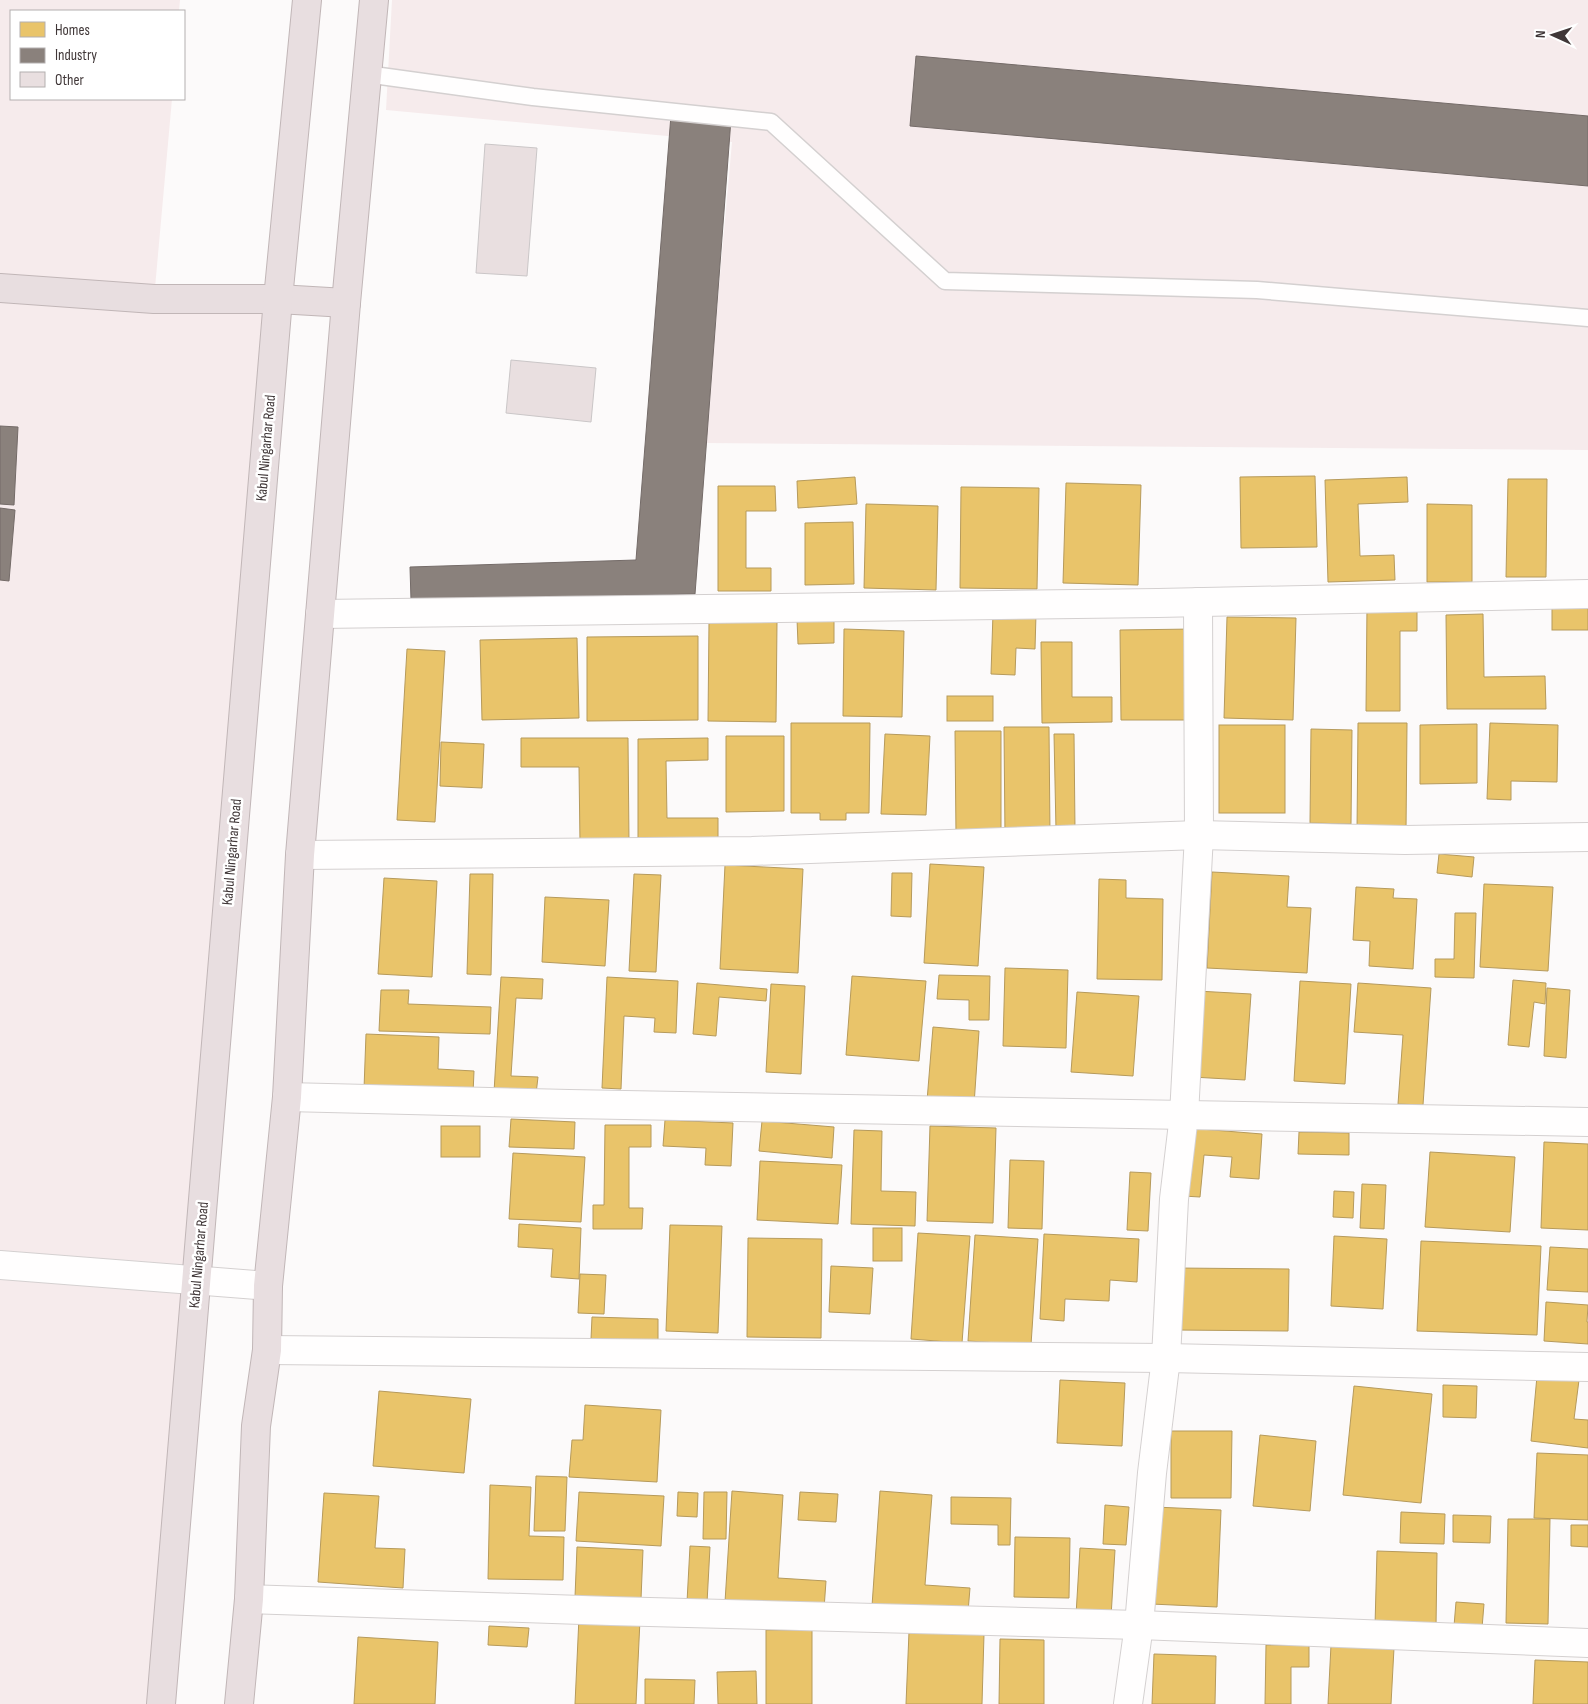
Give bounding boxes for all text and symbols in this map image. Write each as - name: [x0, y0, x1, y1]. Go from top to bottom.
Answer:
- legend: [10, 10, 185, 100]
- north arrow: [1528, 10, 1578, 60]
- text: Homes: [55, 21, 90, 40]
- text: N: [1532, 30, 1549, 39]
- text: Industry: [55, 46, 97, 65]
- text: Other: [55, 71, 84, 90]
- street label: Kabul Ningarhar Road: [252, 394, 280, 502]
- street label: Kabul Ningarhar Road: [218, 798, 246, 906]
- street label: Kabul Ningarhar Road: [185, 1201, 213, 1309]

